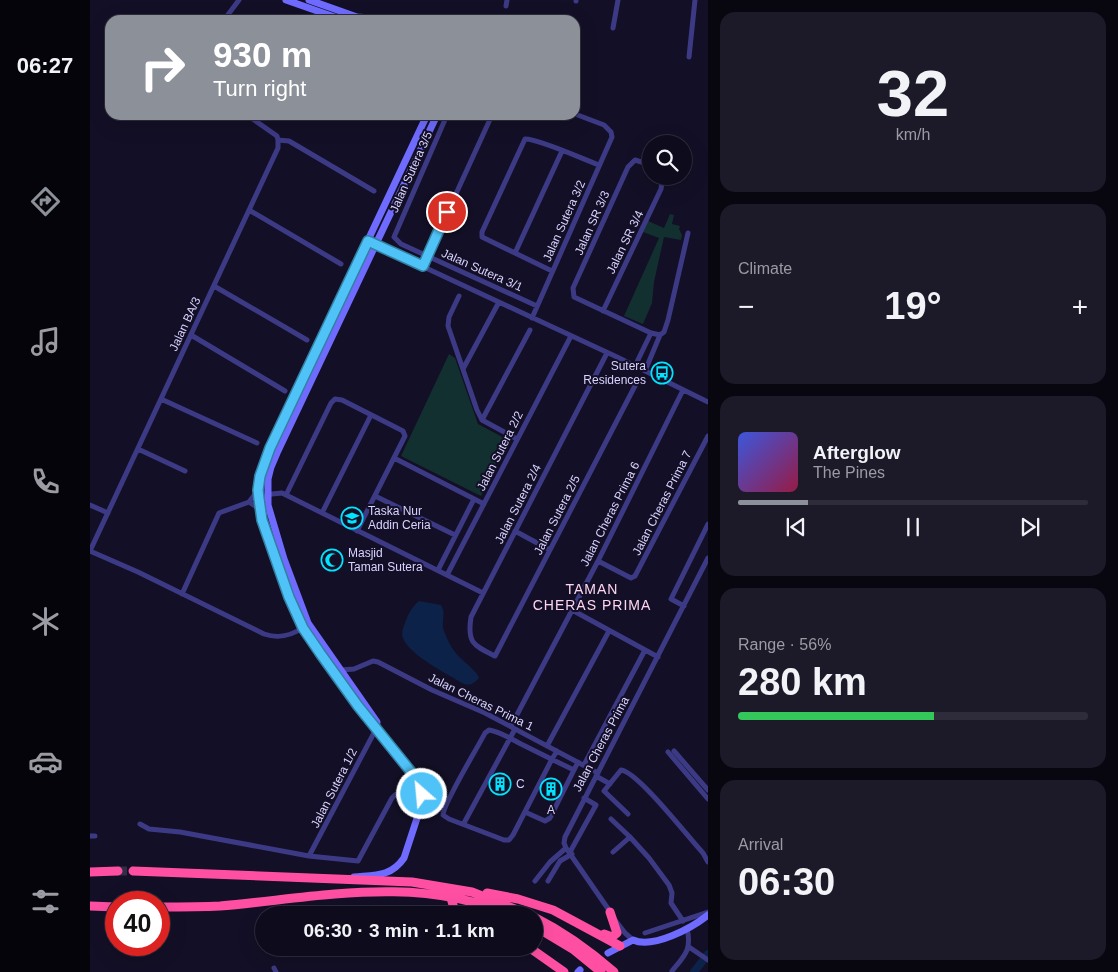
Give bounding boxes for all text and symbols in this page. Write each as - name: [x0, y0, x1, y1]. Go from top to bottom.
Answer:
- icon: right: [130, 35, 195, 100]
- text: 930 m: [213, 35, 312, 74]
- text: 06:27: [17, 53, 73, 78]
- text: 32: [877, 57, 949, 130]
- text: Turn right: [213, 76, 306, 101]
- text: km/h: [896, 126, 930, 143]
- street label: Jalan Sutera 3/5: [387, 129, 435, 215]
- map controls: [642, 135, 692, 185]
- button: search: [642, 135, 692, 185]
- street label: Jalan Sutera 3/2: [540, 178, 588, 264]
- icon: directions: [28, 184, 63, 219]
- street label: Jalan SR 3/3: [572, 188, 612, 257]
- pin: [426, 191, 468, 233]
- icon: arrive: [433, 198, 461, 226]
- street label: Jalan SR 3/4: [604, 208, 646, 276]
- street label: Jalan Sutera 3/1: [439, 246, 525, 294]
- text: Climate: [738, 260, 792, 277]
- text: 19°: [884, 285, 942, 327]
- text: −: [738, 291, 754, 322]
- text: +: [1072, 291, 1088, 322]
- street label: Jalan BA/3: [166, 294, 204, 353]
- icon: music: [28, 324, 63, 359]
- place label: Sutera Residences: [583, 359, 646, 387]
- bus stop icon: Sutera Residences: [650, 361, 674, 385]
- street label: Jalan Sutera 2/2: [474, 409, 526, 493]
- text: Afterglow: [813, 442, 901, 463]
- street label: Jalan Cheras Prima 7: [630, 448, 695, 558]
- street label: Jalan Cheras Prima 6: [578, 459, 643, 569]
- street label: Jalan Sutera 2/4: [492, 462, 544, 546]
- icon: phone: [28, 464, 63, 499]
- text: The Pines: [813, 464, 885, 481]
- street label: Jalan Sutera 2/5: [531, 473, 583, 557]
- place label: Taska Nur Addin Ceria: [368, 504, 431, 532]
- school or university icon: Taska Nur Addin Ceria: [340, 506, 364, 530]
- icon: previous: [782, 513, 810, 541]
- icon: pause: [899, 513, 927, 541]
- icon: next: [1016, 513, 1044, 541]
- place label: Masjid Taman Sutera: [348, 546, 423, 574]
- mosque icon: Masjid Taman Sutera: [320, 548, 344, 572]
- district label: TAMAN CHERAS PRIMA: [533, 581, 651, 613]
- icon: climate: [28, 604, 63, 639]
- text: Range · 56%: [738, 636, 831, 653]
- text: 280 km: [738, 661, 867, 703]
- street label: Jalan Cheras Prima 1: [426, 670, 536, 734]
- street label: Jalan Cheras Prima: [570, 694, 632, 794]
- icon: car: [28, 744, 63, 779]
- street label: Jalan Sutera 1/2: [308, 746, 360, 830]
- position arrow: [395, 767, 447, 819]
- building icon: C: [488, 772, 512, 796]
- place label: C: [516, 777, 525, 791]
- building icon: A: [539, 777, 563, 801]
- place label: A: [547, 803, 555, 817]
- text: Arrival: [738, 836, 783, 853]
- text: 06:30: [738, 861, 835, 903]
- icon: filters: [28, 884, 63, 919]
- speed limit sign: 40: [105, 891, 170, 956]
- text: 06:30 · 3 min · 1.1 km: [303, 920, 495, 941]

